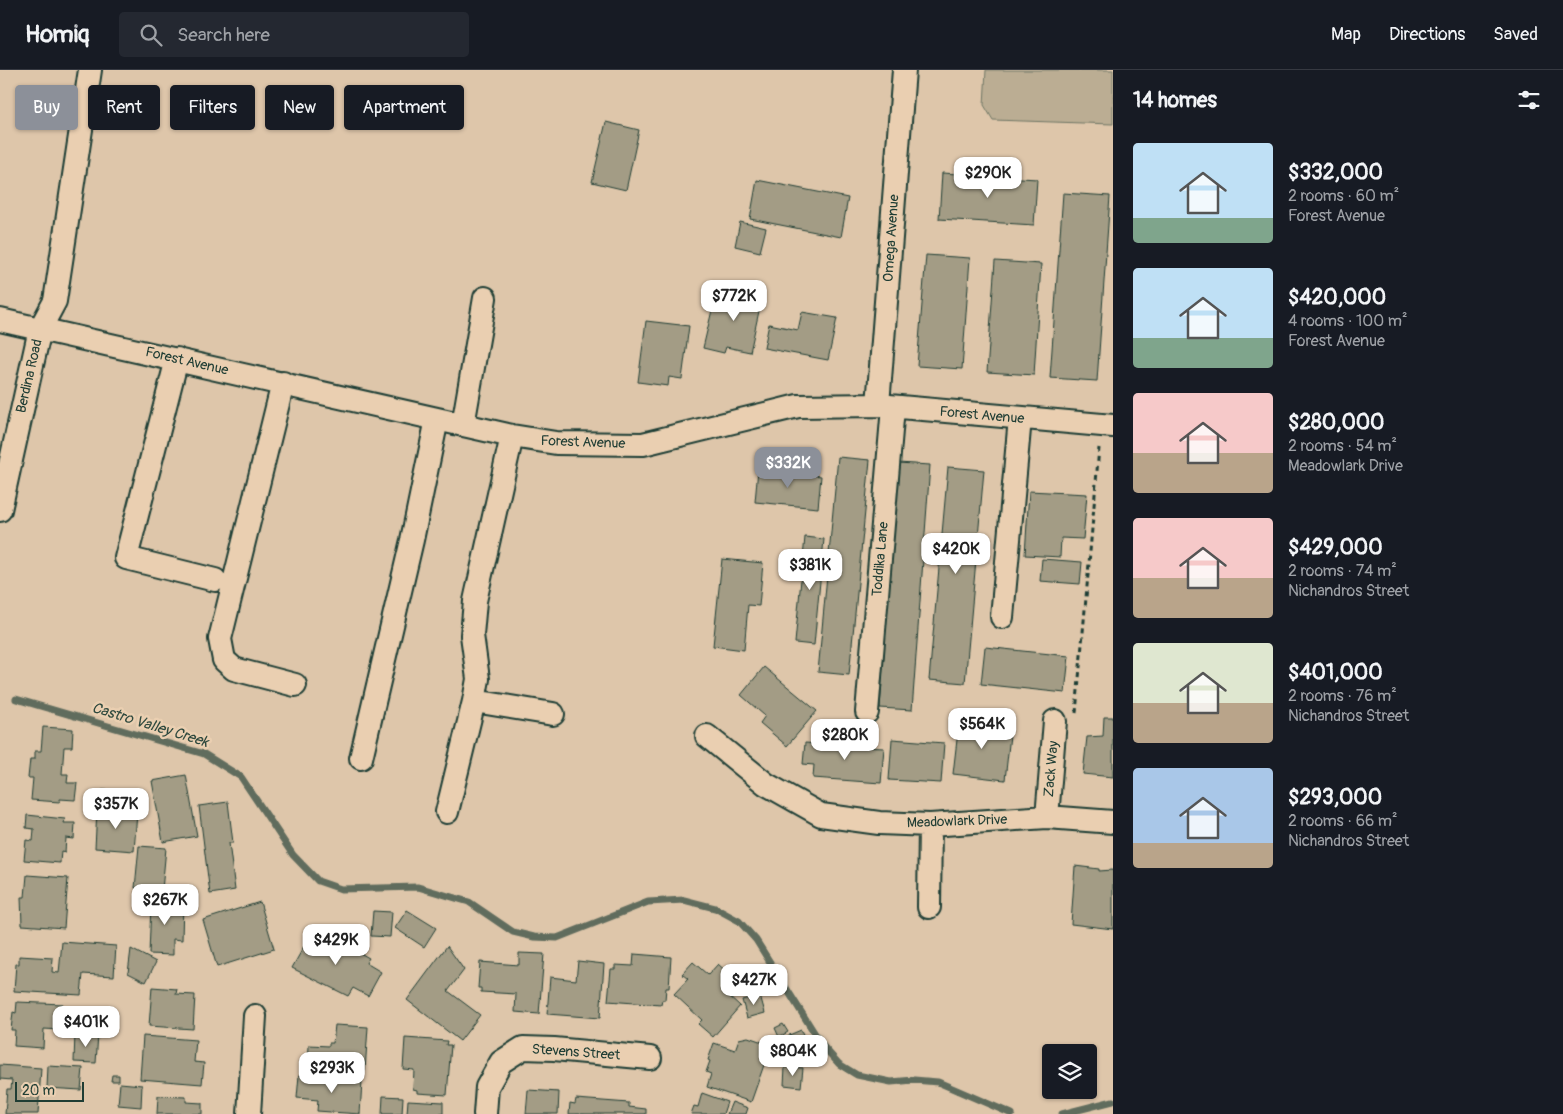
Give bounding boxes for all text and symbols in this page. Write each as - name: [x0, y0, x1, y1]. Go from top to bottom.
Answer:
- search box: [119, 12, 469, 57]
- text: Homiq: [25, 20, 89, 49]
- icon: search: [137, 21, 165, 49]
- text: Search here: [177, 23, 270, 47]
- text: Map: [1331, 23, 1361, 46]
- text: Directions: [1389, 23, 1465, 46]
- text: Saved: [1493, 23, 1538, 46]
- chip: Buy: [15, 85, 78, 130]
- chip: Rent: [88, 85, 160, 130]
- chip: Filters: [170, 85, 255, 130]
- chip: New: [265, 85, 334, 130]
- chip: Apartment: [344, 85, 464, 130]
- icon: filters: [1515, 86, 1543, 114]
- text: 14 homes: [1133, 87, 1217, 114]
- pin: $290K: [953, 156, 1023, 199]
- text: $332,000: [1288, 159, 1383, 186]
- text: $290K: [965, 163, 1011, 183]
- icon: home: [1173, 163, 1233, 223]
- text: 2 rooms · 60 m²: [1288, 186, 1399, 206]
- street label: Omega Avenue: [879, 193, 903, 282]
- text: Forest Avenue: [1288, 206, 1385, 226]
- pin: $772K: [699, 280, 769, 322]
- text: $420,000: [1288, 284, 1386, 311]
- text: $772K: [712, 286, 756, 306]
- icon: home: [1173, 288, 1233, 348]
- text: 4 rooms · 100 m²: [1288, 311, 1407, 331]
- text: Forest Avenue: [1288, 331, 1385, 351]
- street label: Berdina Road: [12, 337, 46, 415]
- street label: Forest Avenue: [144, 343, 230, 379]
- street label: Forest Avenue: [939, 403, 1025, 427]
- text: $280,000: [1288, 409, 1384, 436]
- icon: home: [1173, 413, 1233, 473]
- street label: Forest Avenue: [540, 432, 626, 452]
- text: 2 rooms · 54 m²: [1288, 436, 1397, 456]
- pin: $332K: [753, 446, 823, 489]
- text: $332K: [765, 453, 811, 473]
- text: Meadowlark Drive: [1288, 456, 1403, 476]
- street label: Toddika Lane: [868, 521, 892, 597]
- pin: $420K: [921, 532, 991, 575]
- text: $429,000: [1288, 534, 1382, 561]
- icon: home: [1173, 538, 1233, 598]
- text: $420K: [932, 539, 980, 559]
- pin: $381K: [775, 548, 845, 591]
- text: $381K: [789, 555, 831, 575]
- text: 2 rooms · 74 m²: [1288, 561, 1397, 581]
- text: Nichandros Street: [1288, 581, 1409, 601]
- text: $401,000: [1288, 659, 1382, 686]
- icon: home: [1173, 663, 1233, 723]
- text: 2 rooms · 76 m²: [1288, 686, 1397, 706]
- water label: Castro Valley Creek: [89, 698, 212, 752]
- text: Nichandros Street: [1288, 706, 1409, 726]
- pin: $564K: [947, 708, 1017, 750]
- text: $564K: [959, 714, 1005, 734]
- pin: $280K: [810, 718, 880, 761]
- text: $280K: [822, 725, 868, 745]
- street label: Zack Way: [1040, 740, 1062, 798]
- text: $293,000: [1288, 784, 1382, 811]
- pin: $357K: [81, 788, 151, 830]
- icon: home: [1173, 788, 1233, 848]
- text: $357K: [94, 794, 138, 814]
- street label: Meadowlark Drive: [906, 811, 1008, 831]
- text: 2 rooms · 66 m²: [1288, 811, 1398, 831]
- text: Nichandros Street: [1288, 831, 1409, 851]
- pin: $267K: [130, 884, 200, 926]
- text: $267K: [143, 890, 187, 910]
- pin: $429K: [301, 924, 371, 966]
- text: $429K: [314, 930, 358, 950]
- pin: $427K: [719, 964, 789, 1006]
- text: $427K: [731, 970, 777, 990]
- pin: $401K: [51, 1006, 121, 1048]
- text: $401K: [64, 1012, 108, 1032]
- pin: $804K: [758, 1034, 828, 1077]
- street label: Stevens Street: [531, 1040, 621, 1064]
- text: $804K: [770, 1041, 816, 1061]
- map controls: [1042, 1044, 1097, 1099]
- button: layers: [1042, 1044, 1097, 1099]
- pin: $293K: [297, 1052, 367, 1094]
- text: $293K: [310, 1058, 354, 1078]
- scale bar: [15, 1079, 84, 1102]
- text: 20 m: [22, 1082, 55, 1099]

